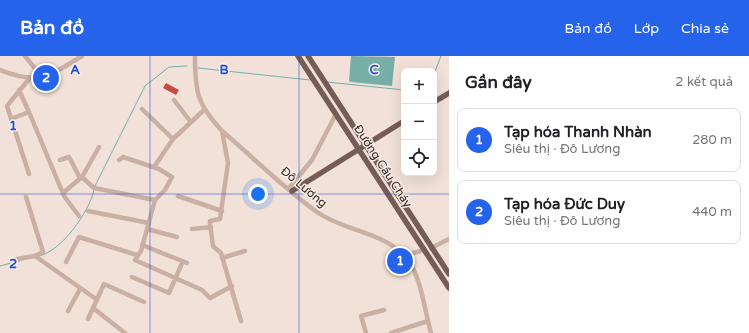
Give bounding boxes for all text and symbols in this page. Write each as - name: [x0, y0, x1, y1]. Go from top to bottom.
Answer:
- text: Bản đồ: [20, 17, 84, 39]
- text: Bản đồ: [565, 20, 612, 37]
- text: Lớp: [634, 20, 659, 37]
- text: Chia sẻ: [681, 20, 729, 37]
- text: A: [70, 62, 80, 78]
- text: B: [219, 62, 229, 78]
- text: C: [369, 62, 379, 78]
- pin: 2: [33, 63, 59, 93]
- map controls: [401, 68, 437, 176]
- button: +: [401, 68, 437, 104]
- text: Gần đây: [465, 72, 532, 93]
- text: 2 kết quả: [675, 74, 733, 90]
- button: −: [401, 104, 437, 140]
- text: 1: [9, 118, 17, 134]
- street label: Đường Cầu Cháy: [351, 122, 415, 210]
- text: Tạp hóa Thanh Nhàn: [504, 123, 652, 141]
- text: 1: [475, 132, 483, 148]
- text: 280 m: [692, 132, 732, 148]
- button: locate: [401, 140, 437, 176]
- text: Siêu thị · Đô Lương: [504, 141, 620, 157]
- street label: Đô Lương: [278, 164, 330, 210]
- your location: [248, 184, 268, 204]
- text: Tạp hóa Đức Duy: [504, 195, 625, 213]
- text: 2: [475, 204, 483, 220]
- text: 440 m: [692, 204, 732, 220]
- text: Siêu thị · Đô Lương: [504, 213, 620, 229]
- pin: 1: [387, 246, 413, 276]
- text: 2: [9, 256, 17, 272]

